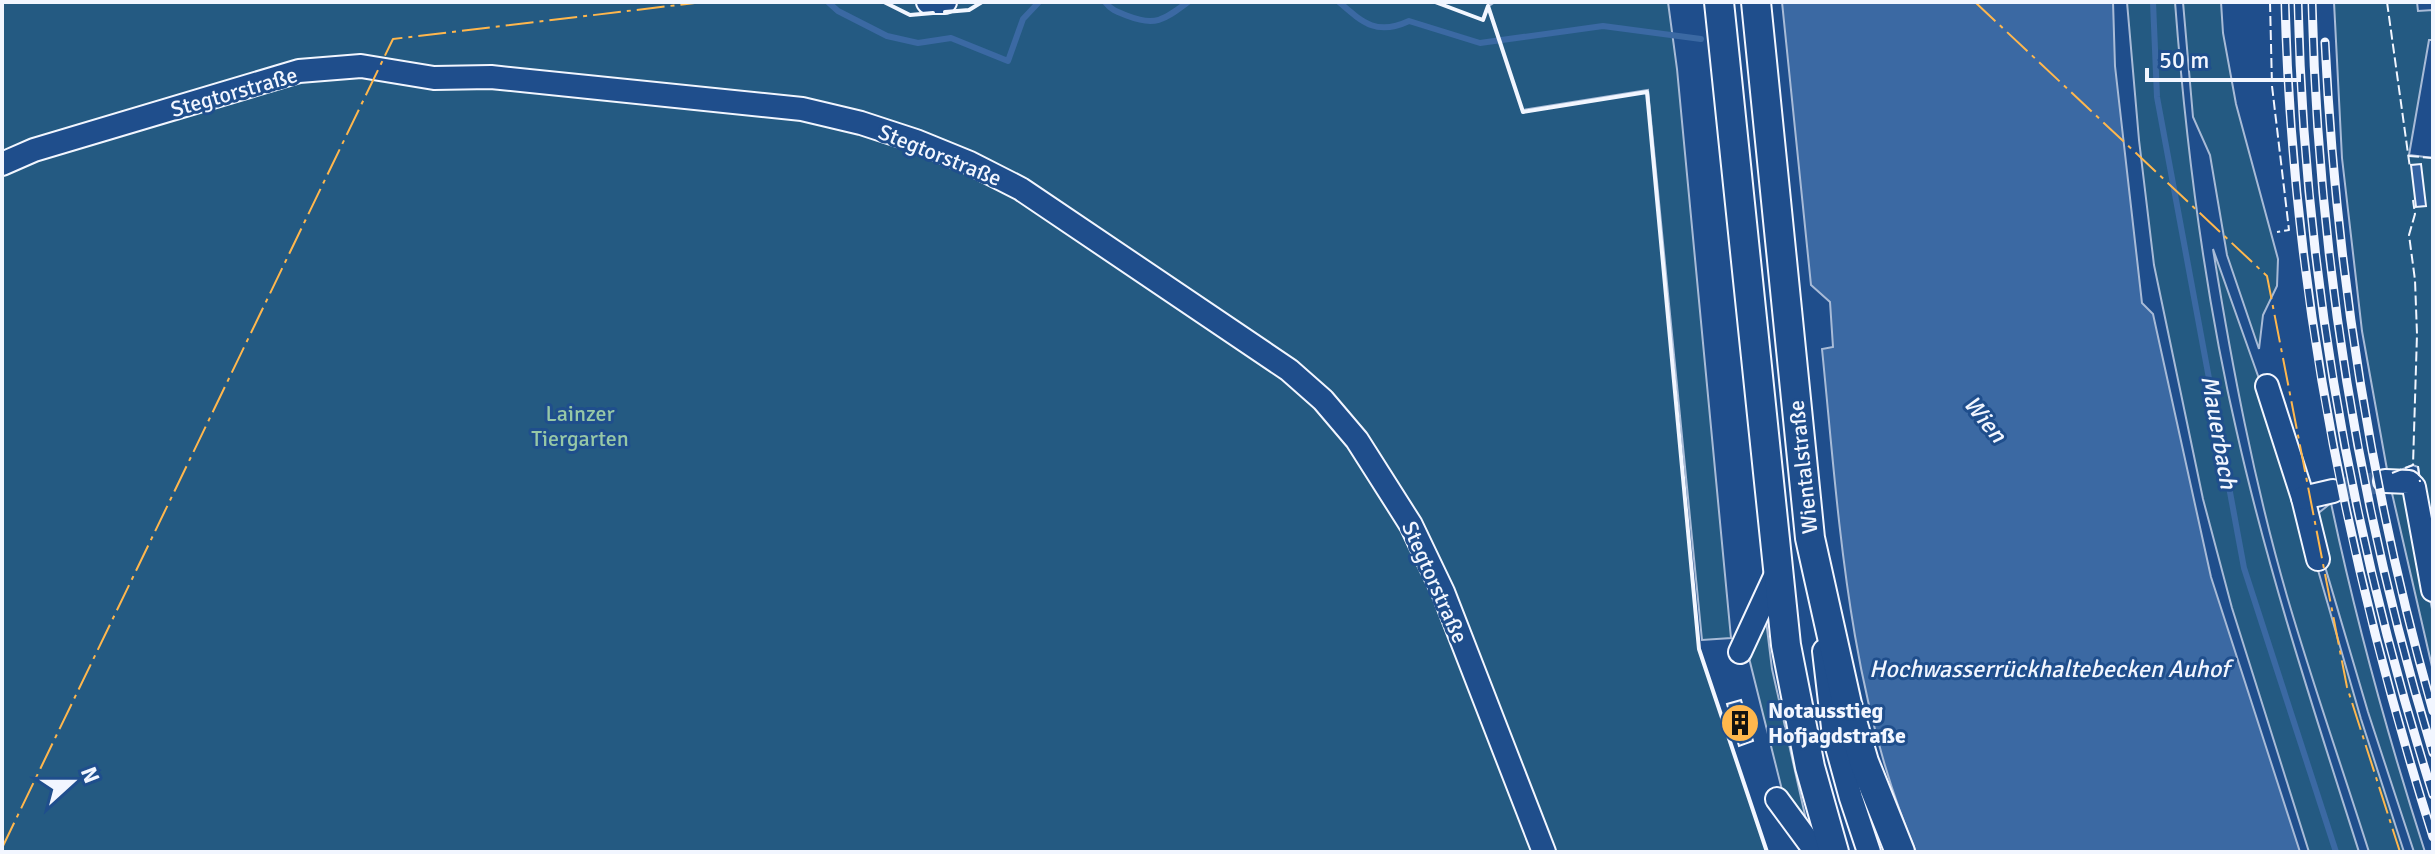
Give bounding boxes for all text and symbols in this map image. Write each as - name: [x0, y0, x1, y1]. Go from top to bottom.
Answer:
- scale bar: [2147, 32, 2299, 82]
- text: 50 m: [2159, 45, 2209, 75]
- street label: Stegtorstraße: [168, 61, 300, 123]
- street label: Stegtorstraße: [874, 118, 1006, 192]
- water label: Mauerbach: [2194, 373, 2244, 492]
- water label: Wien: [1957, 389, 2014, 449]
- street label: Wientalstraße: [1783, 399, 1823, 535]
- park label: Lainzer Tiergarten: [531, 400, 629, 452]
- street label: Stegtorstraße: [1396, 517, 1474, 647]
- water label: Hochwasserrückhaltebecken Auhof: [1869, 654, 2235, 684]
- place label: Notausstieg Hofjagdstraße: [1768, 697, 1906, 749]
- building icon: Notausstieg Hofjagdstraße: [1719, 702, 1761, 744]
- north arrow: [32, 742, 112, 822]
- text: N: [75, 763, 106, 787]

